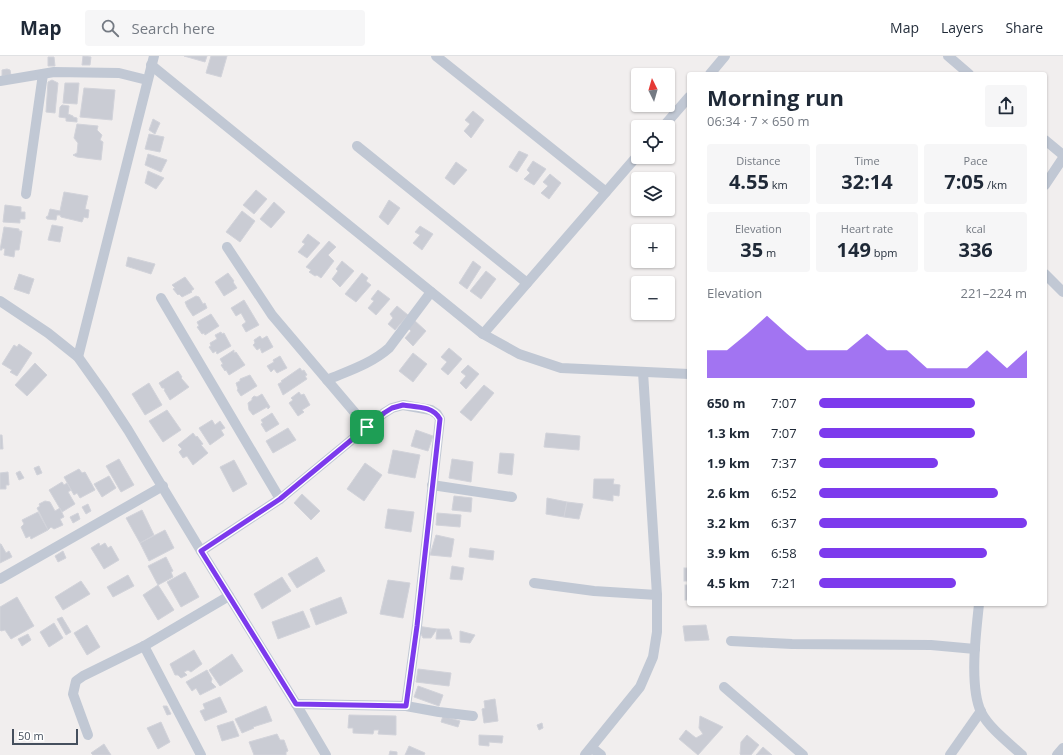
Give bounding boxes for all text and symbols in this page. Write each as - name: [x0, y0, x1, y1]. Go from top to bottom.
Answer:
- search box: [85, 10, 365, 46]
- text: Map: [20, 15, 61, 41]
- icon: search: [99, 17, 121, 39]
- text: Search here: [131, 18, 215, 38]
- text: Map: [890, 18, 919, 37]
- text: Layers: [941, 18, 983, 37]
- text: Share: [1005, 18, 1043, 37]
- north arrow: [631, 68, 675, 112]
- map controls: [631, 68, 675, 320]
- text: Morning run: [707, 82, 844, 112]
- button: share: [985, 85, 1027, 127]
- text: 06:34 · 7 × 650 m: [707, 112, 810, 130]
- button: locate: [631, 120, 675, 164]
- text: Distance: [736, 153, 780, 168]
- text: Time: [854, 153, 880, 168]
- text: Pace: [964, 153, 988, 168]
- text: 4.55: [729, 168, 769, 195]
- text: 32:14: [841, 168, 893, 195]
- text: 7:05: [944, 168, 984, 195]
- button: layers: [631, 172, 675, 216]
- text: km: [769, 177, 788, 192]
- text: /km: [984, 177, 1007, 192]
- text: Elevation: [735, 221, 782, 236]
- text: Heart rate: [841, 221, 893, 236]
- text: kcal: [966, 221, 986, 236]
- button: +: [631, 224, 675, 268]
- text: 35: [740, 236, 763, 263]
- text: 149: [837, 236, 871, 263]
- text: 336: [959, 236, 993, 263]
- text: m: [763, 245, 776, 260]
- text: bpm: [871, 245, 897, 260]
- button: −: [631, 276, 675, 320]
- text: Elevation: [707, 284, 762, 302]
- text: 221–224 m: [960, 284, 1027, 302]
- text: 650 m: [707, 394, 745, 412]
- text: 7:07: [771, 394, 797, 412]
- pin: [350, 410, 384, 444]
- icon: arrive: [356, 416, 378, 438]
- text: 1.3 km: [707, 424, 750, 442]
- text: 7:07: [771, 424, 797, 442]
- text: 1.9 km: [707, 454, 750, 472]
- text: 7:37: [771, 454, 797, 472]
- text: 2.6 km: [707, 484, 750, 502]
- text: 6:52: [771, 484, 797, 502]
- text: 3.2 km: [707, 514, 750, 532]
- text: 6:37: [771, 514, 797, 532]
- text: 3.9 km: [707, 544, 750, 562]
- text: 6:58: [771, 544, 797, 562]
- text: 4.5 km: [707, 574, 750, 592]
- text: 7:21: [771, 574, 797, 592]
- scale bar: [12, 727, 78, 746]
- text: 50 m: [18, 728, 44, 743]

